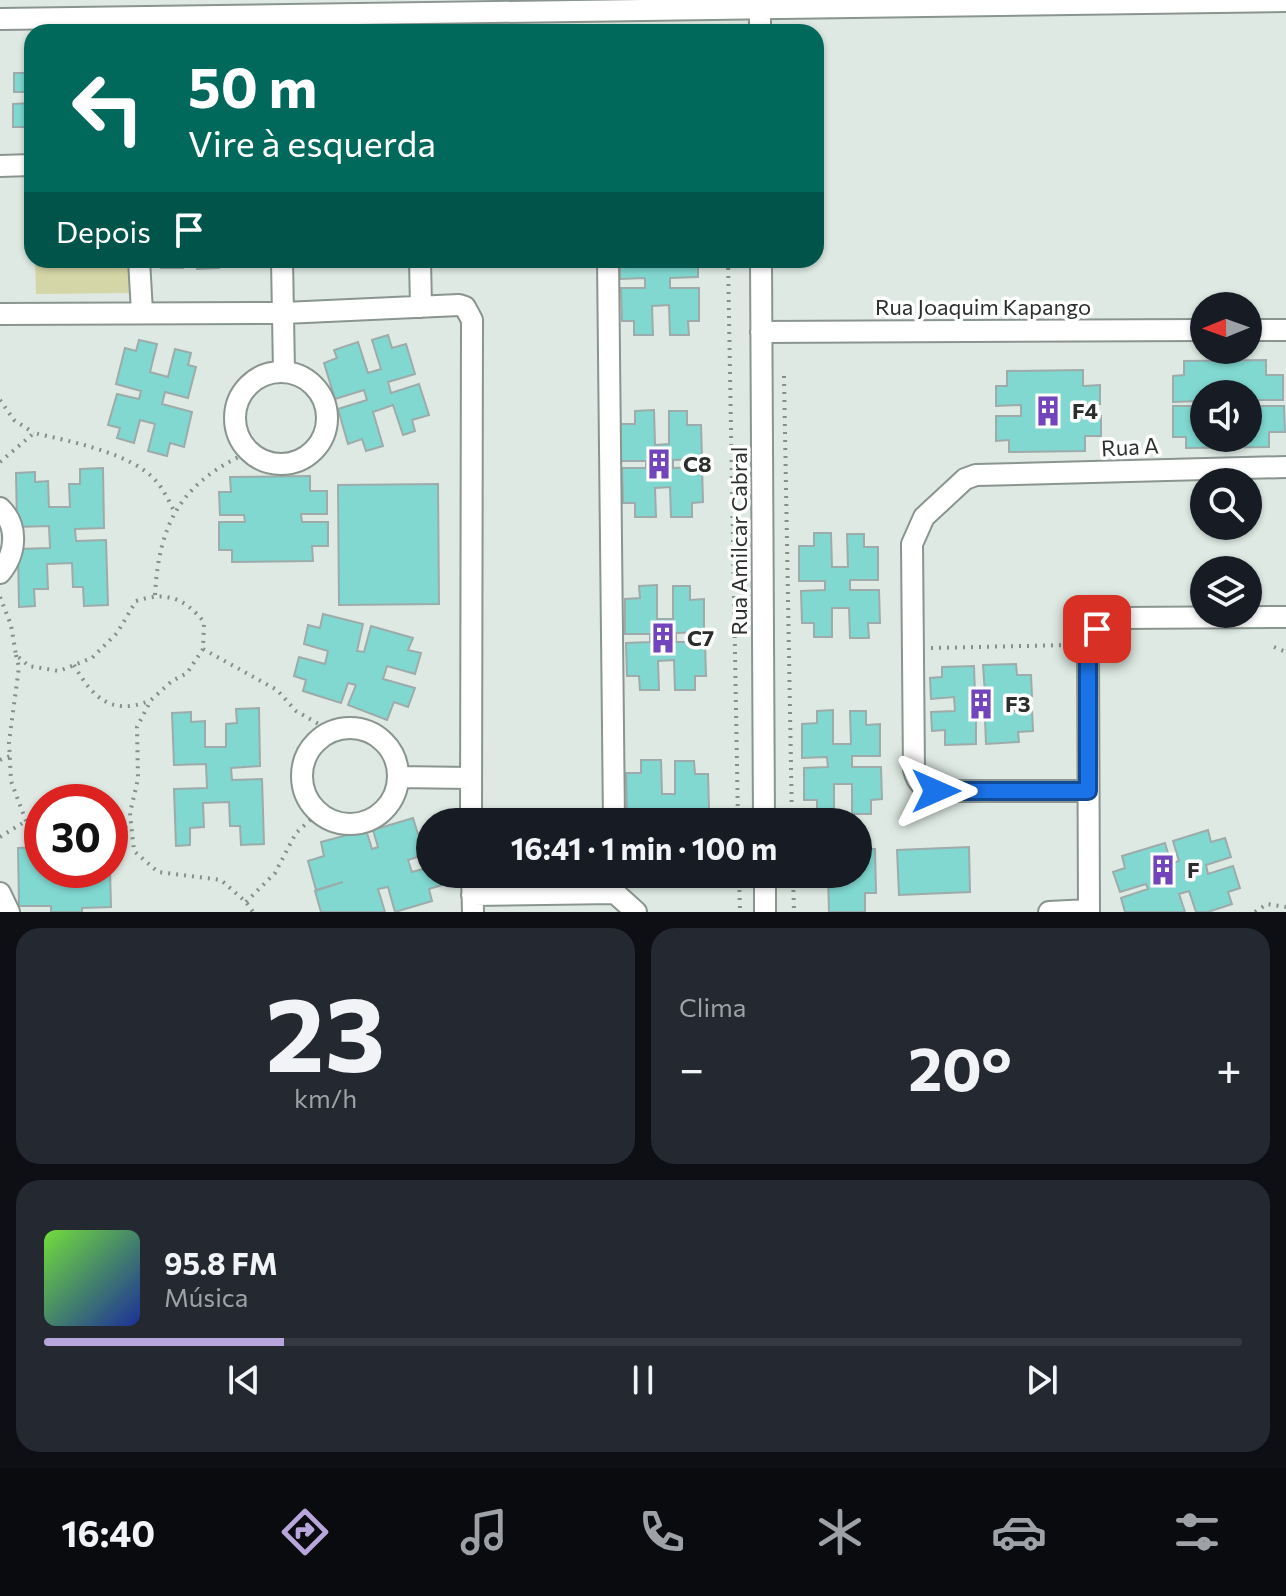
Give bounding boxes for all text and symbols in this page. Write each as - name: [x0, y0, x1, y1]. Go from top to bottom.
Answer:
- text: 50 m: [188, 51, 317, 120]
- icon: left: [56, 56, 160, 160]
- text: Vire à esquerda: [188, 120, 436, 164]
- icon: arrive: [167, 208, 211, 252]
- text: Depois: [56, 212, 151, 249]
- north arrow: [1190, 292, 1262, 364]
- map controls: [1190, 292, 1262, 628]
- street label: Rua Joaquim Kapango: [875, 293, 1091, 320]
- button: sound: [1190, 380, 1262, 452]
- building icon: F4: [1031, 394, 1065, 428]
- place label: F4: [1072, 397, 1098, 424]
- street label: Rua A: [1100, 432, 1160, 461]
- building icon: C8: [642, 447, 676, 481]
- street label: Rua Amilcar Cabral: [725, 447, 752, 635]
- place label: C8: [683, 450, 712, 477]
- button: search: [1190, 468, 1262, 540]
- button: layers: [1190, 556, 1262, 628]
- pin: [1063, 595, 1131, 663]
- icon: arrive: [1075, 607, 1119, 651]
- building icon: C7: [646, 621, 680, 655]
- place label: C7: [687, 624, 714, 651]
- building icon: F3: [964, 687, 998, 721]
- place label: F3: [1005, 690, 1031, 717]
- position arrow: [894, 749, 978, 833]
- speed limit sign: 30: [24, 784, 128, 888]
- text: 16:41 · 1 min · 100 m: [511, 829, 777, 866]
- building icon: F: [1146, 853, 1180, 887]
- place label: F: [1187, 856, 1200, 883]
- text: 23: [266, 966, 385, 1093]
- text: Clima: [679, 991, 746, 1022]
- text: 20°: [908, 1030, 1012, 1103]
- text: −: [679, 1040, 704, 1094]
- text: +: [1216, 1040, 1242, 1094]
- text: km/h: [294, 1082, 357, 1113]
- text: 95.8 FM: [164, 1244, 278, 1281]
- text: Música: [164, 1281, 248, 1312]
- icon: previous: [222, 1358, 266, 1402]
- icon: pause: [621, 1358, 665, 1402]
- icon: next: [1020, 1358, 1064, 1402]
- icon: directions: [277, 1504, 333, 1560]
- icon: music: [456, 1504, 512, 1560]
- icon: phone: [634, 1504, 690, 1560]
- icon: climate: [812, 1504, 868, 1560]
- icon: car: [991, 1504, 1047, 1560]
- icon: filters: [1169, 1504, 1225, 1560]
- text: 16:40: [61, 1510, 155, 1554]

